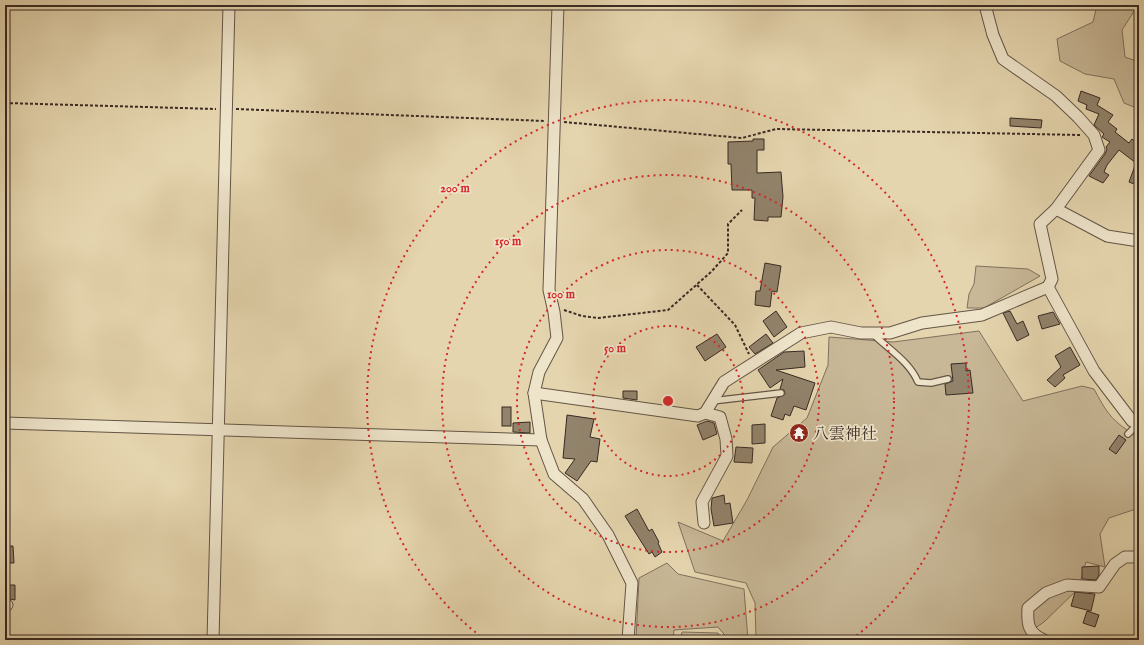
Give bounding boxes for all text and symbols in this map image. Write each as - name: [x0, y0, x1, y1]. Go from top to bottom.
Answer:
- text: 200 m: [440, 181, 470, 196]
- text: 150 m: [495, 234, 522, 249]
- text: 100 m: [547, 287, 576, 302]
- text: 50 m: [604, 341, 627, 356]
- centre of rings: [661, 394, 675, 408]
- temple icon: 八雲神社: [788, 422, 810, 444]
- place label: 八雲神社: [813, 425, 877, 445]

